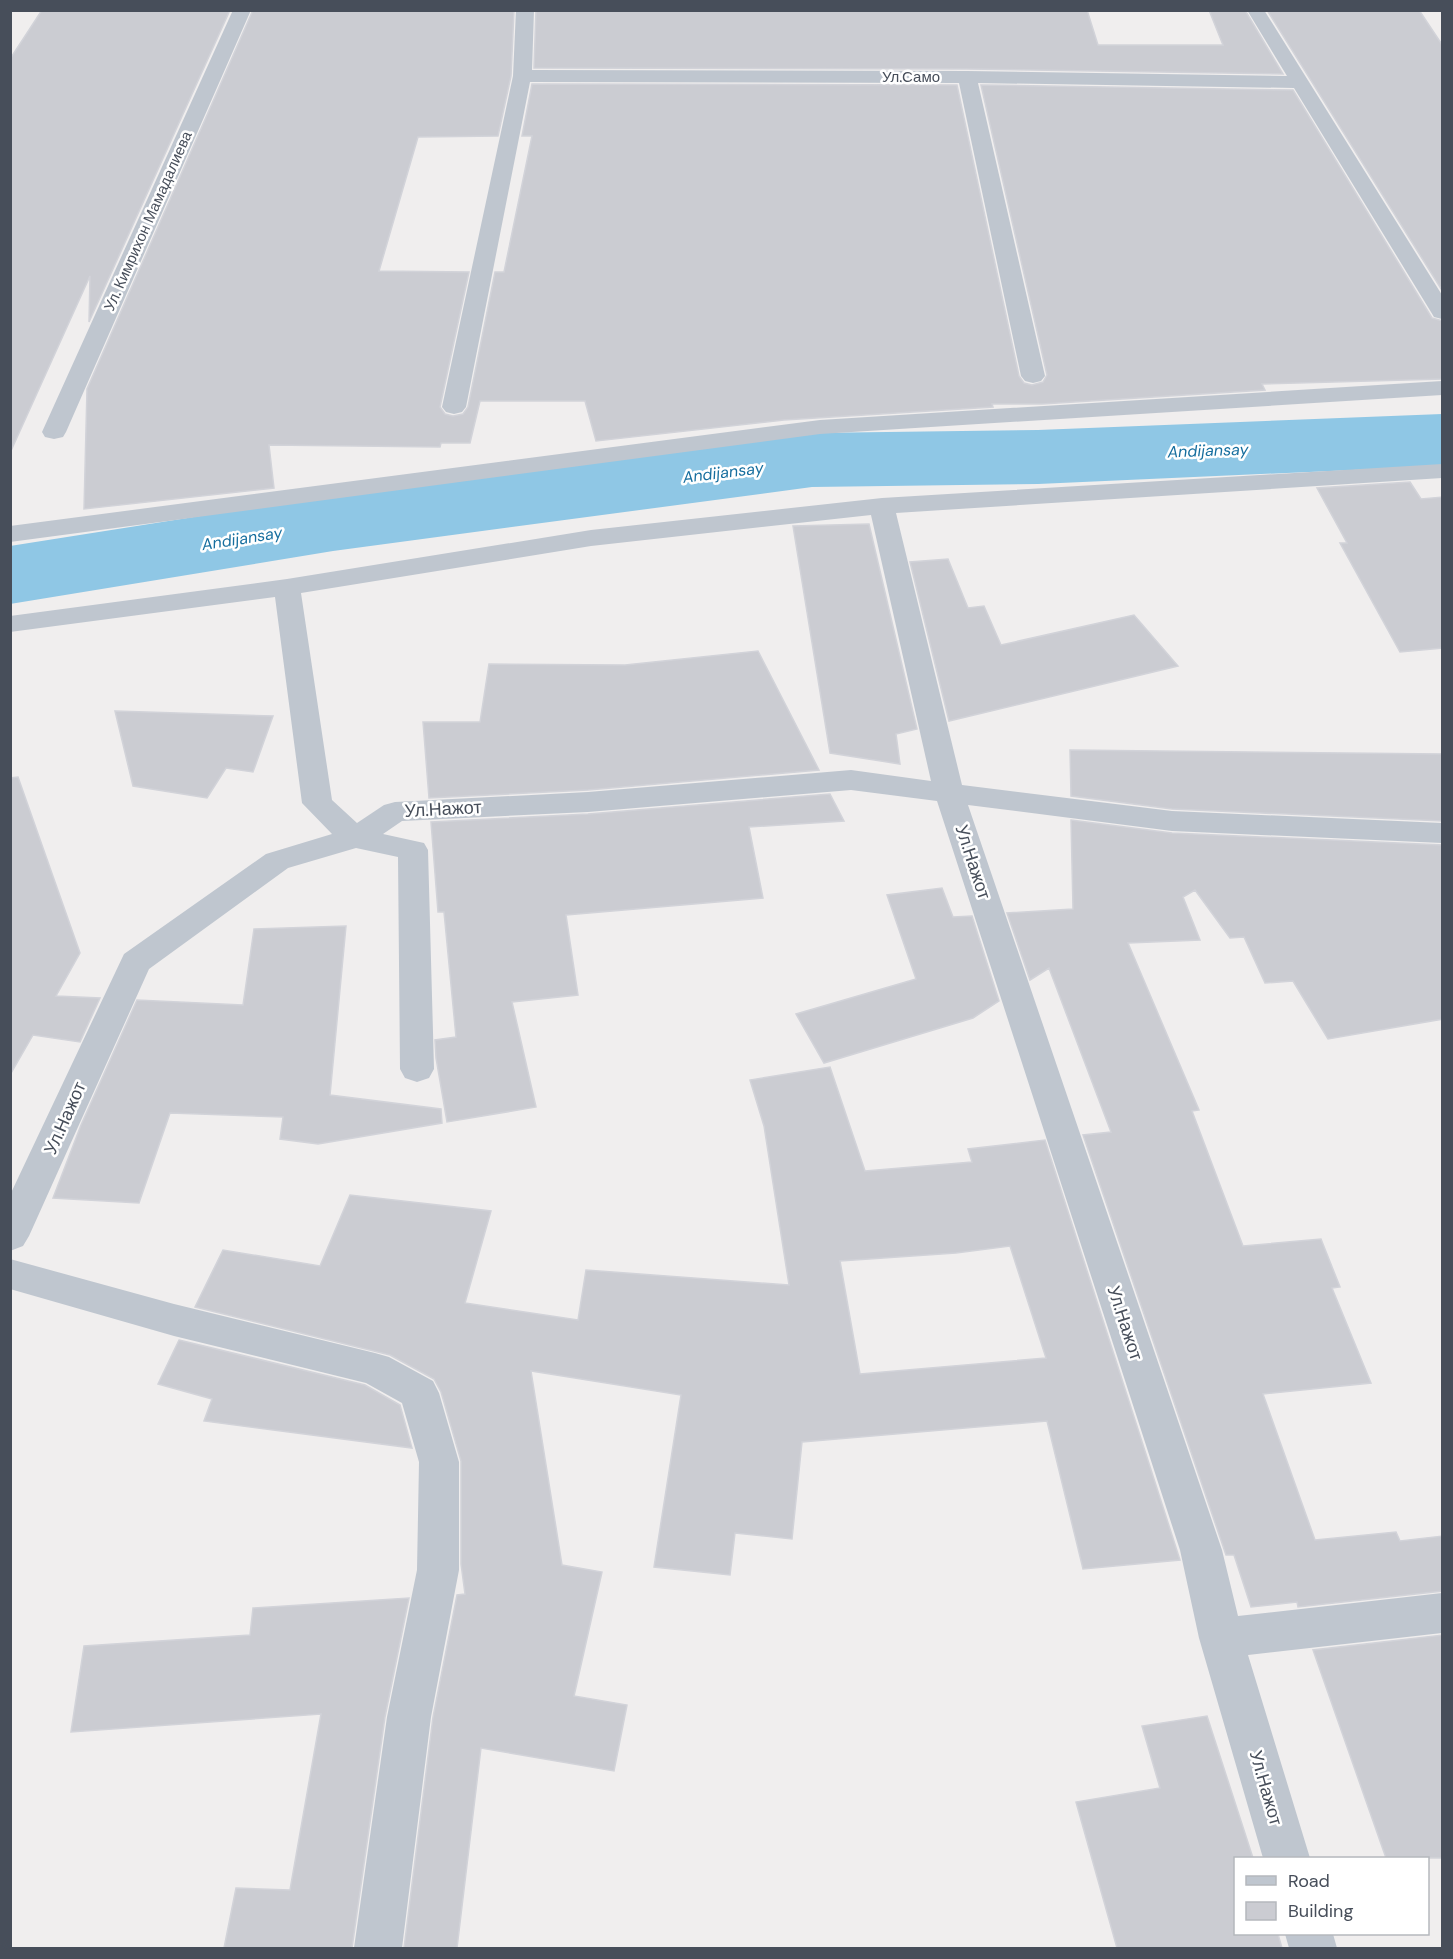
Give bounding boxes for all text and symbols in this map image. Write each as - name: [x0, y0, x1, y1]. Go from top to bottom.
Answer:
- street label: Ул.Само: [882, 67, 940, 87]
- street label: Ул. Кимрихон Мамадалиева: [99, 127, 197, 314]
- water label: Andijansay: [1166, 439, 1250, 462]
- water label: Andijansay: [681, 457, 766, 488]
- water label: Andijansay: [199, 522, 285, 555]
- street label: Ул.Нажот: [404, 795, 482, 823]
- street label: Ул.Нажот: [950, 822, 996, 902]
- street label: Ул.Нажот: [38, 1078, 92, 1158]
- street label: Ул.Нажот: [1102, 1283, 1148, 1363]
- street label: Ул.Нажот: [1244, 1748, 1288, 1828]
- legend: [1234, 1857, 1429, 1935]
- text: Road: [1288, 1869, 1330, 1893]
- text: Building: [1288, 1899, 1353, 1923]

